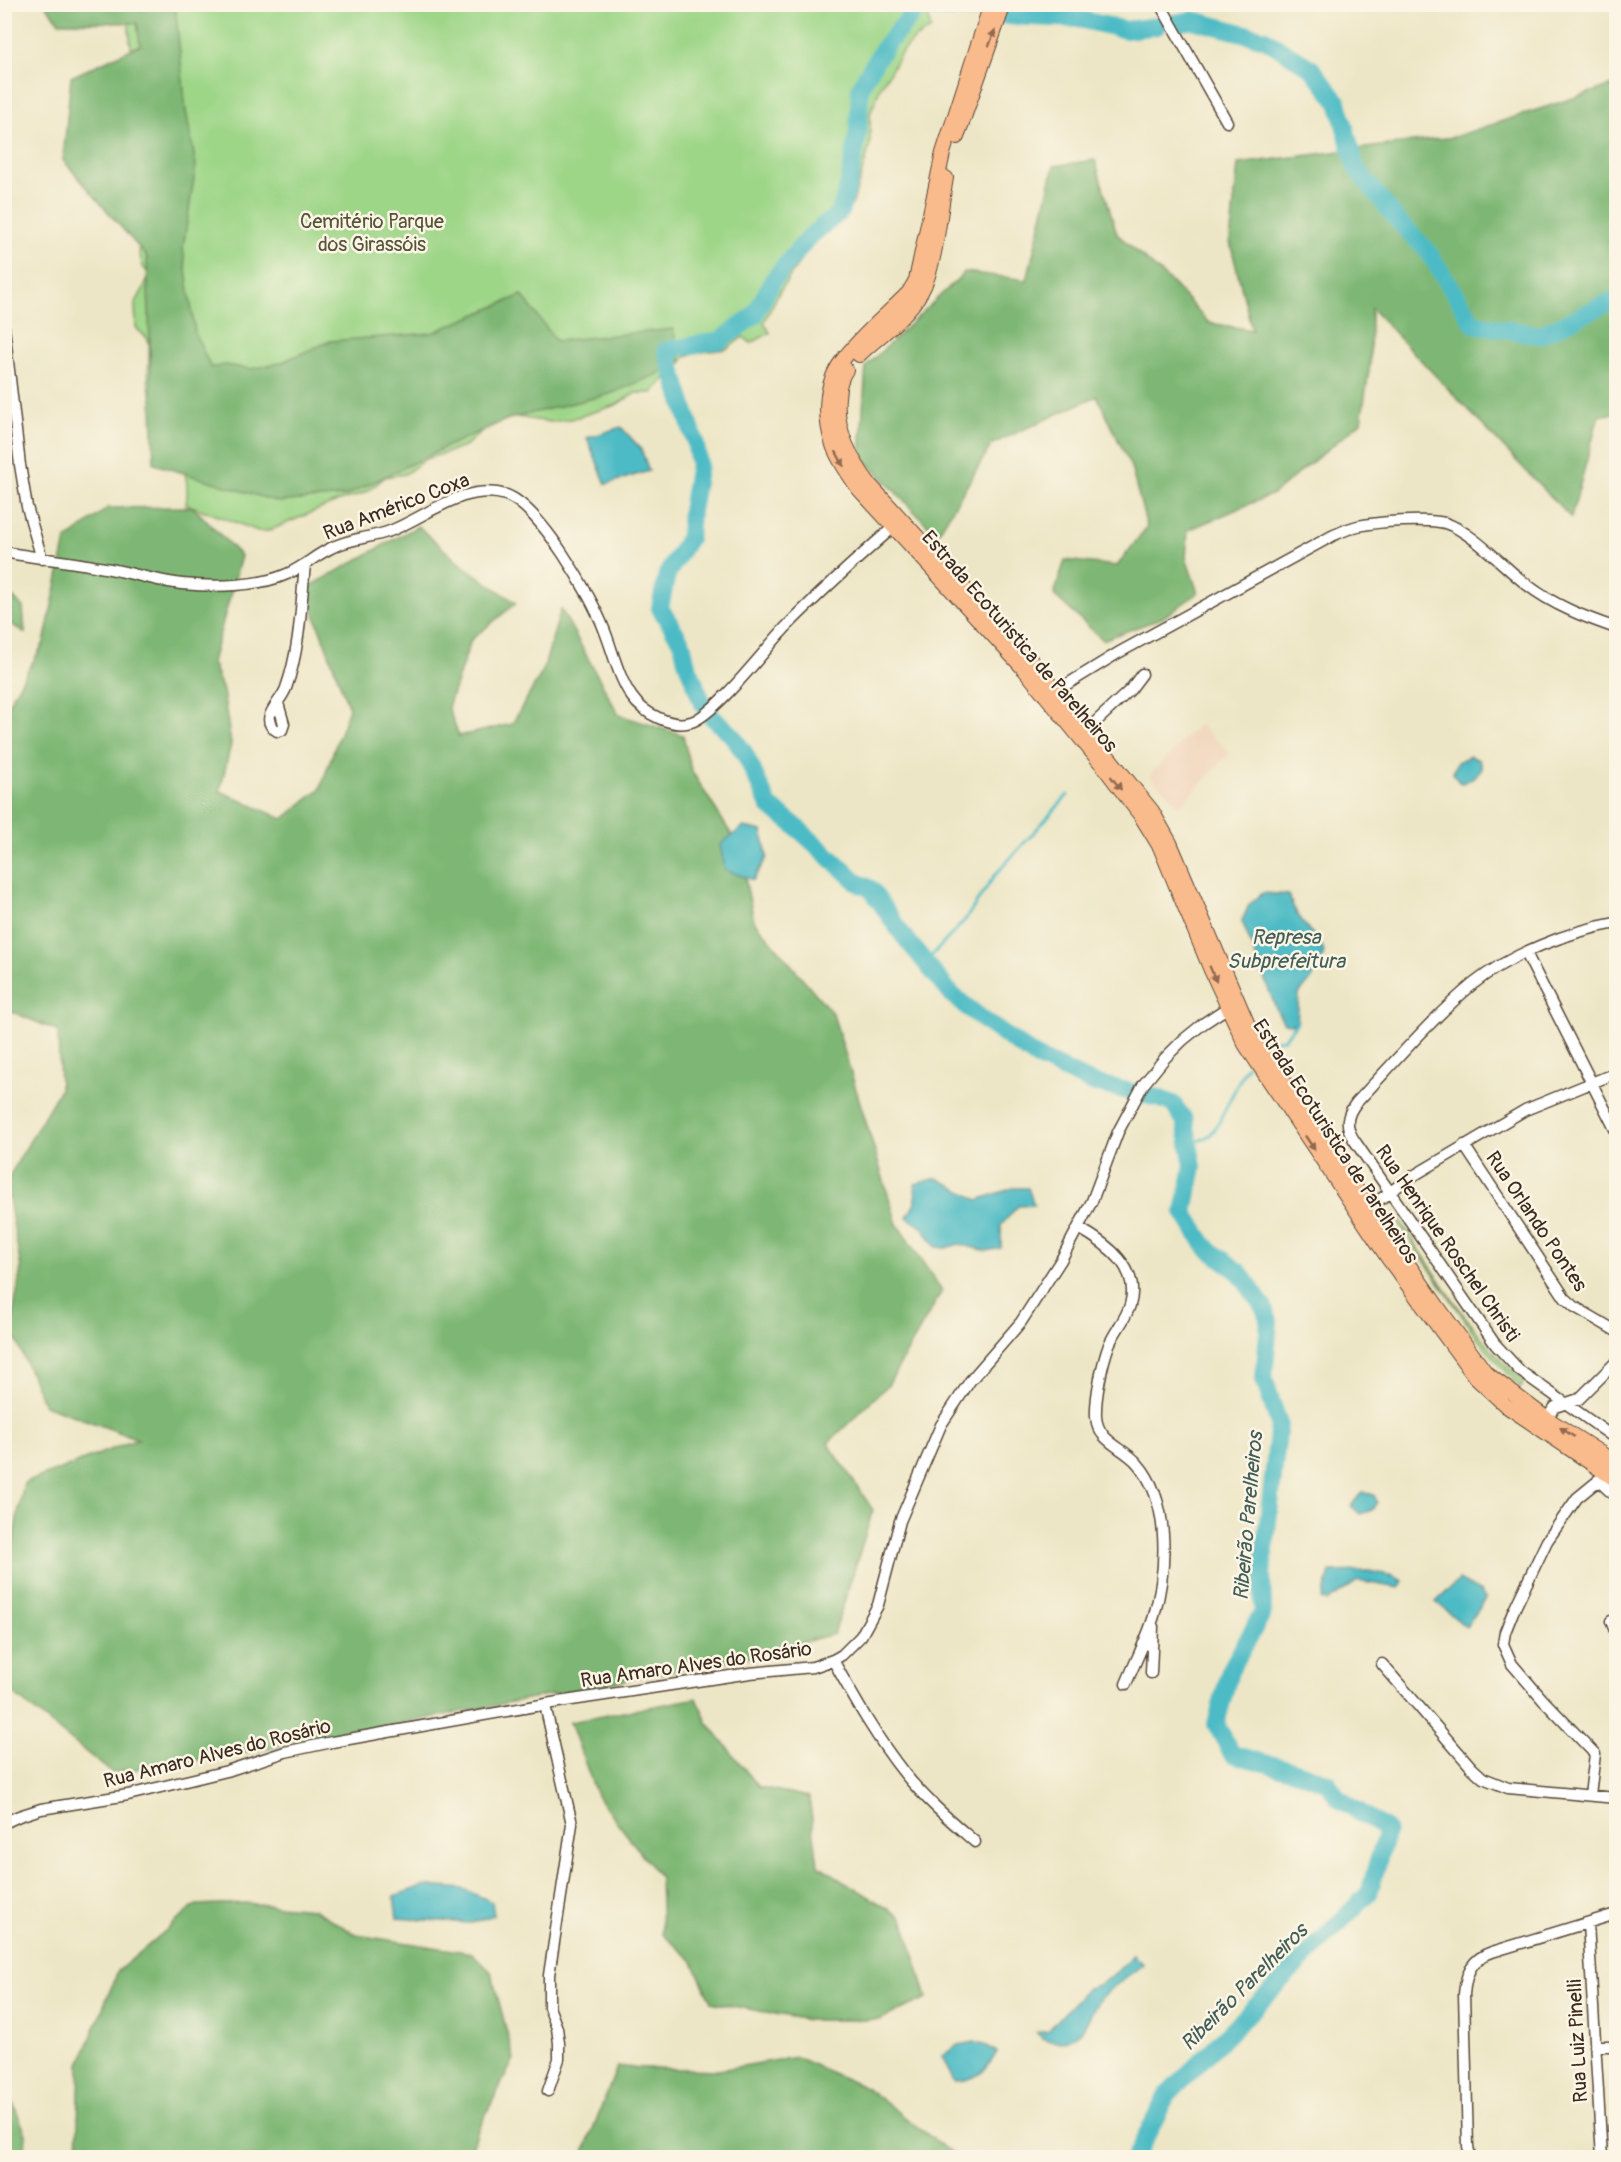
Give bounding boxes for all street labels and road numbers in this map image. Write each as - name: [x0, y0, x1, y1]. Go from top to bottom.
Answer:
- street label: Rua Américo Coxa: [320, 467, 473, 546]
- street label: Estrada Ecoturistica de Parelheiros: [916, 525, 1123, 758]
- street label: Estrada Ecoturistica de Parelheiros: [1247, 1014, 1424, 1268]
- street label: Rua Henrique Roschel Christi: [1370, 1140, 1525, 1347]
- street label: Rua Orlando Pontes: [1480, 1146, 1593, 1296]
- street label: Rua Amaro Alves do Rosário: [579, 1636, 814, 1693]
- street label: Rua Amaro Alves do Rosário: [101, 1713, 334, 1794]
- street label: Rua Luiz Pinelli: [1562, 1979, 1593, 2103]

